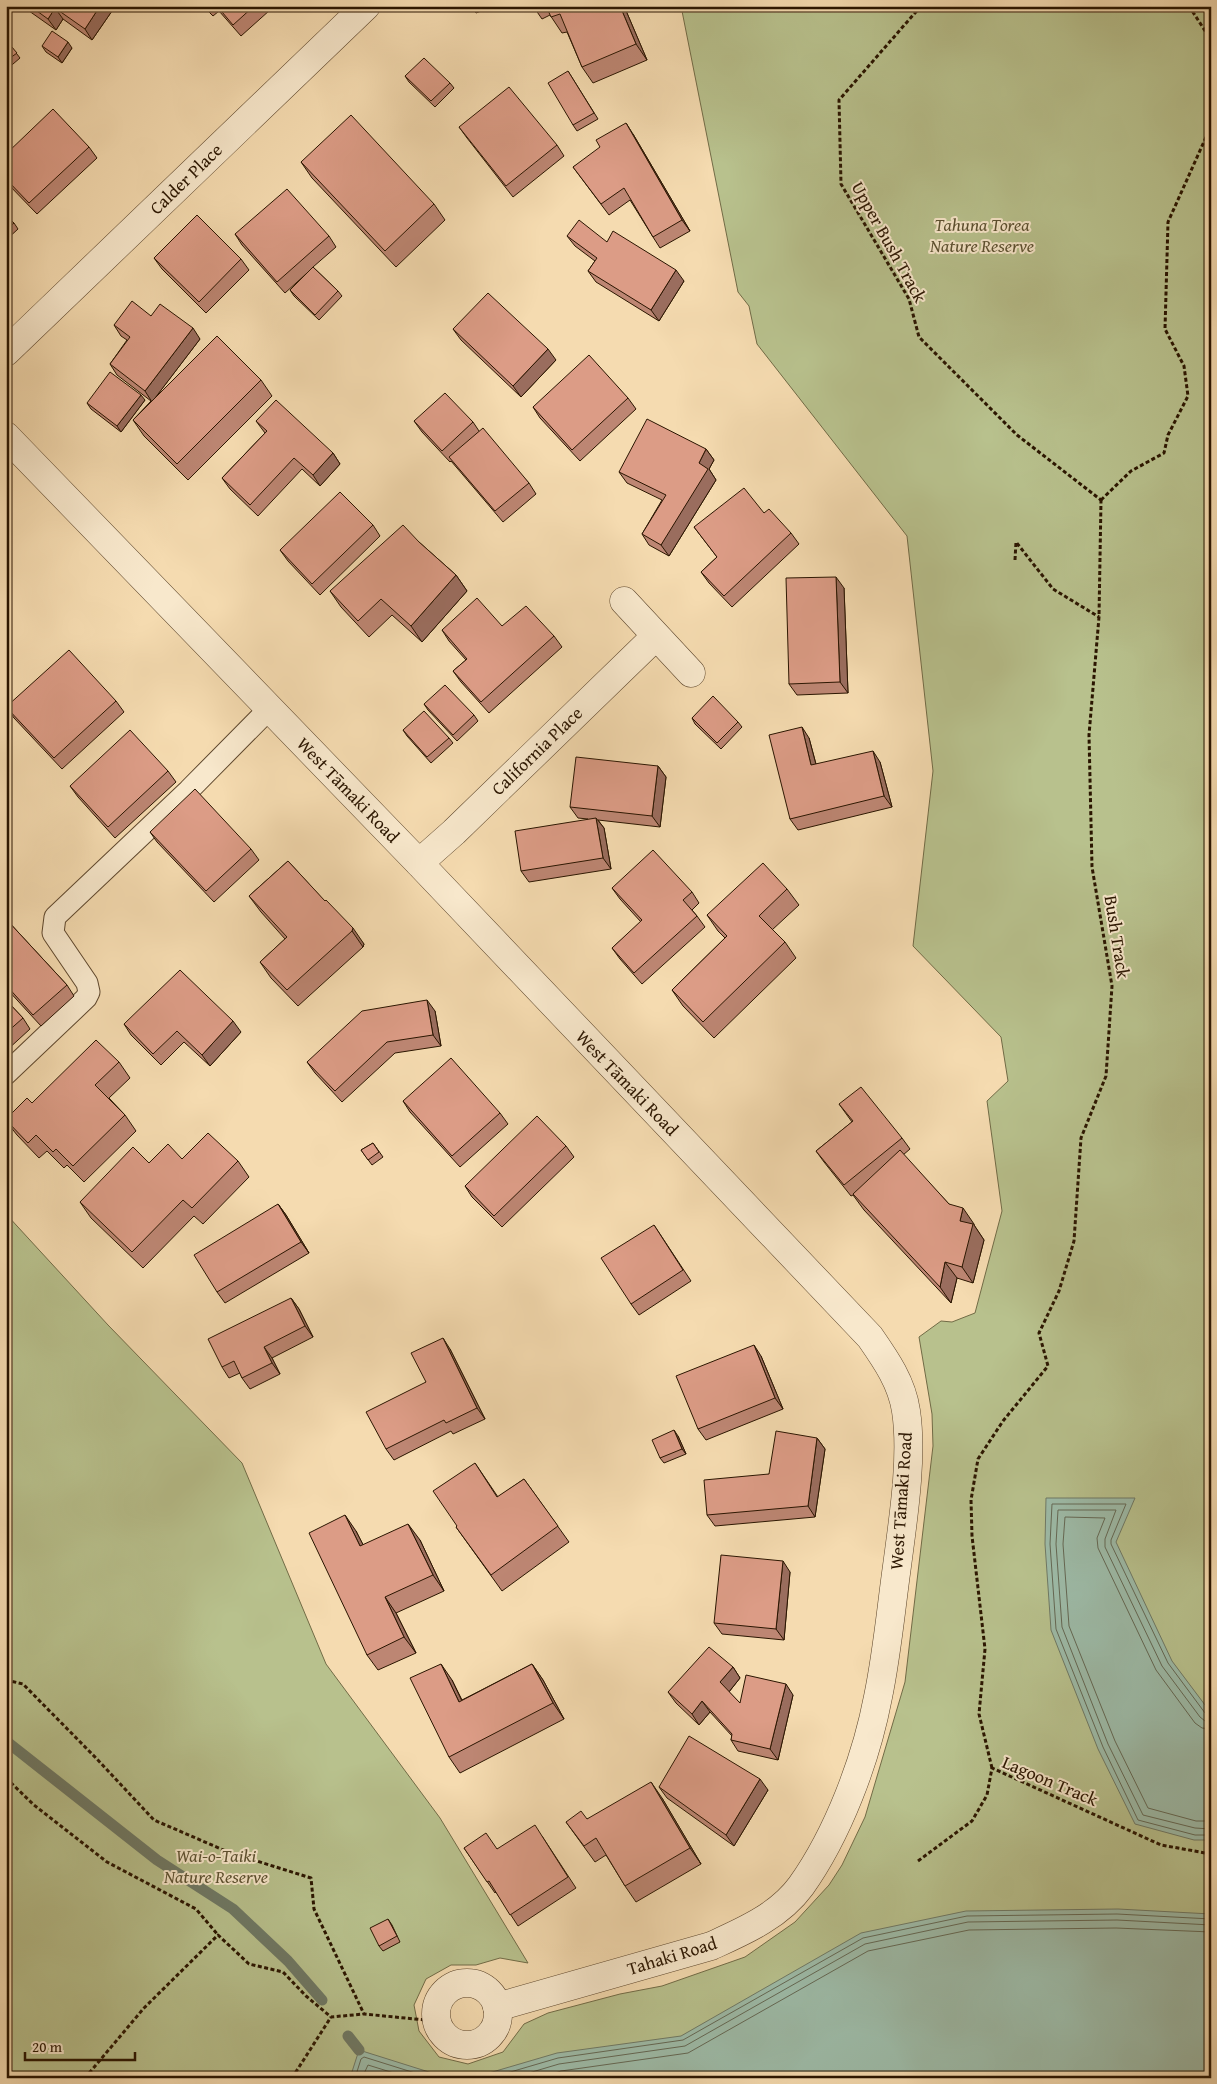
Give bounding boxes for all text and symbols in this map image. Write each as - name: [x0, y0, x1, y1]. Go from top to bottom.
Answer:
- street label: Calder Place: [143, 137, 228, 220]
- street label: Upper Bush Track: [845, 176, 934, 308]
- park label: Tahuna Torea Nature Reserve: [929, 211, 1034, 259]
- street label: California Place: [485, 700, 588, 801]
- street label: West Tāmaki Road: [291, 731, 406, 849]
- street label: Bush Track: [1098, 893, 1138, 981]
- street label: West Tāmaki Road: [570, 1024, 685, 1142]
- street label: West Tāmaki Road: [882, 1431, 919, 1571]
- street label: Lagoon Track: [998, 1748, 1103, 1813]
- park label: Wai-o-Taiki Nature Reserve: [163, 1842, 268, 1890]
- street label: Tahaki Road: [624, 1929, 720, 1982]
- scale bar: [25, 2029, 135, 2061]
- text: 20 m: [32, 2036, 63, 2057]

